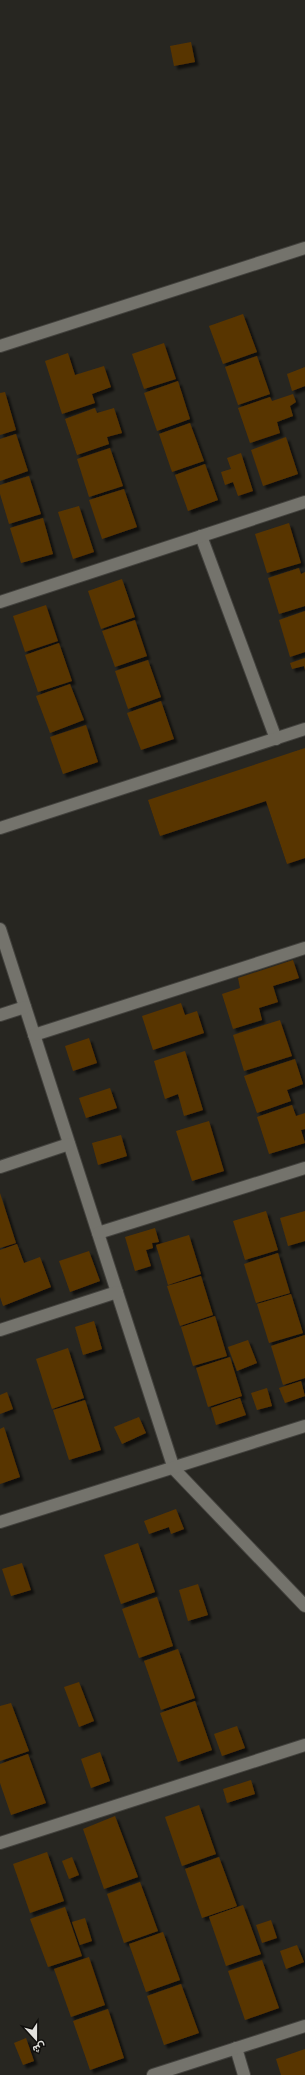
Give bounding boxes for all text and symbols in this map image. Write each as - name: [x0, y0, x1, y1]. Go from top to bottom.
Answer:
- north arrow: [16, 2019, 56, 2059]
- text: ش: [31, 2039, 48, 2057]

